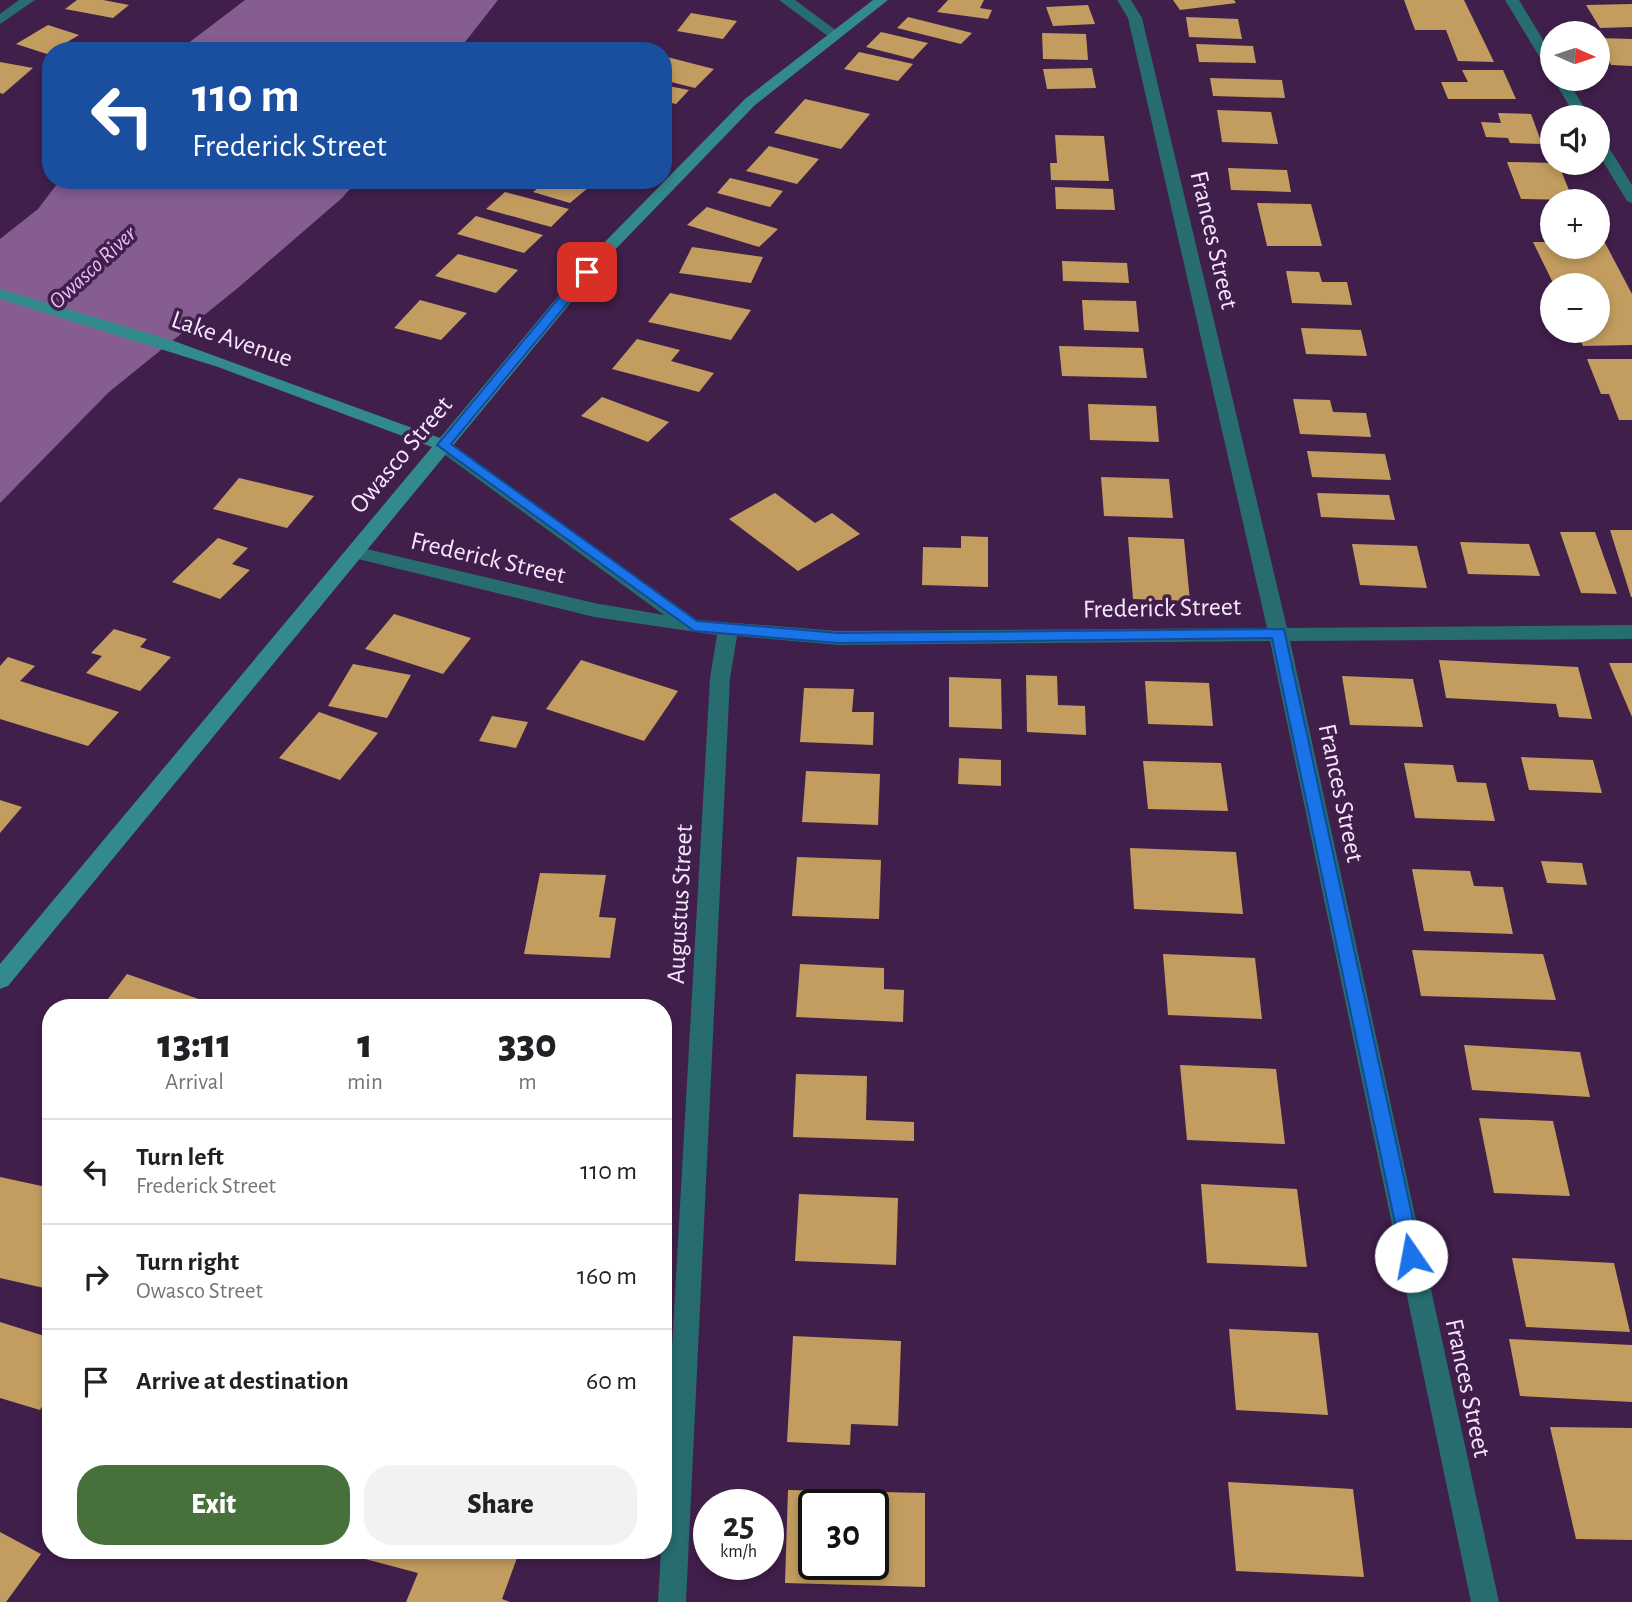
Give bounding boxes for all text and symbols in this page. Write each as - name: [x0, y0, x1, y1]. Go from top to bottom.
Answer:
- north arrow: [1540, 21, 1610, 91]
- map controls: [1540, 21, 1610, 343]
- icon: left: [77, 70, 168, 161]
- text: 110 m: [192, 72, 300, 121]
- button: sound: [1540, 105, 1610, 175]
- text: Frederick Street: [192, 130, 387, 162]
- street label: Frances Street: [1186, 169, 1242, 311]
- button: +: [1540, 189, 1610, 259]
- water label: Owasco River: [45, 222, 141, 314]
- pin: [557, 242, 617, 302]
- icon: arrive: [568, 253, 606, 291]
- button: −: [1540, 273, 1610, 343]
- street label: Lake Avenue: [168, 306, 296, 372]
- street label: Owasco Street: [345, 392, 457, 518]
- street label: Frederick Street: [408, 528, 568, 588]
- street label: Frederick Street: [1083, 594, 1241, 622]
- street label: Frances Street: [1314, 721, 1368, 865]
- street label: Augustus Street: [663, 823, 697, 985]
- text: 13:11: [157, 1023, 232, 1065]
- text: 1: [357, 1023, 373, 1065]
- text: 330: [498, 1023, 557, 1065]
- text: Arrival: [165, 1071, 224, 1094]
- text: min: [347, 1071, 383, 1094]
- text: m: [518, 1071, 537, 1094]
- text: Turn left: [136, 1144, 224, 1170]
- icon: left: [77, 1153, 115, 1191]
- text: 110 m: [580, 1158, 637, 1184]
- text: Frederick Street: [136, 1175, 276, 1198]
- position arrow: [1374, 1219, 1448, 1293]
- text: Turn right: [136, 1249, 239, 1275]
- icon: right: [77, 1258, 115, 1296]
- text: 160 m: [577, 1263, 637, 1289]
- text: Owasco Street: [136, 1280, 263, 1303]
- street label: Frances Street: [1441, 1316, 1495, 1460]
- icon: arrive: [77, 1363, 115, 1401]
- text: Arrive at destination: [136, 1368, 349, 1394]
- text: 60 m: [586, 1368, 637, 1394]
- button: Exit: [77, 1465, 350, 1545]
- button: Share: [364, 1465, 637, 1545]
- speed limit sign: 30: [798, 1489, 889, 1580]
- text: 25: [723, 1508, 754, 1543]
- text: km/h: [720, 1543, 757, 1561]

